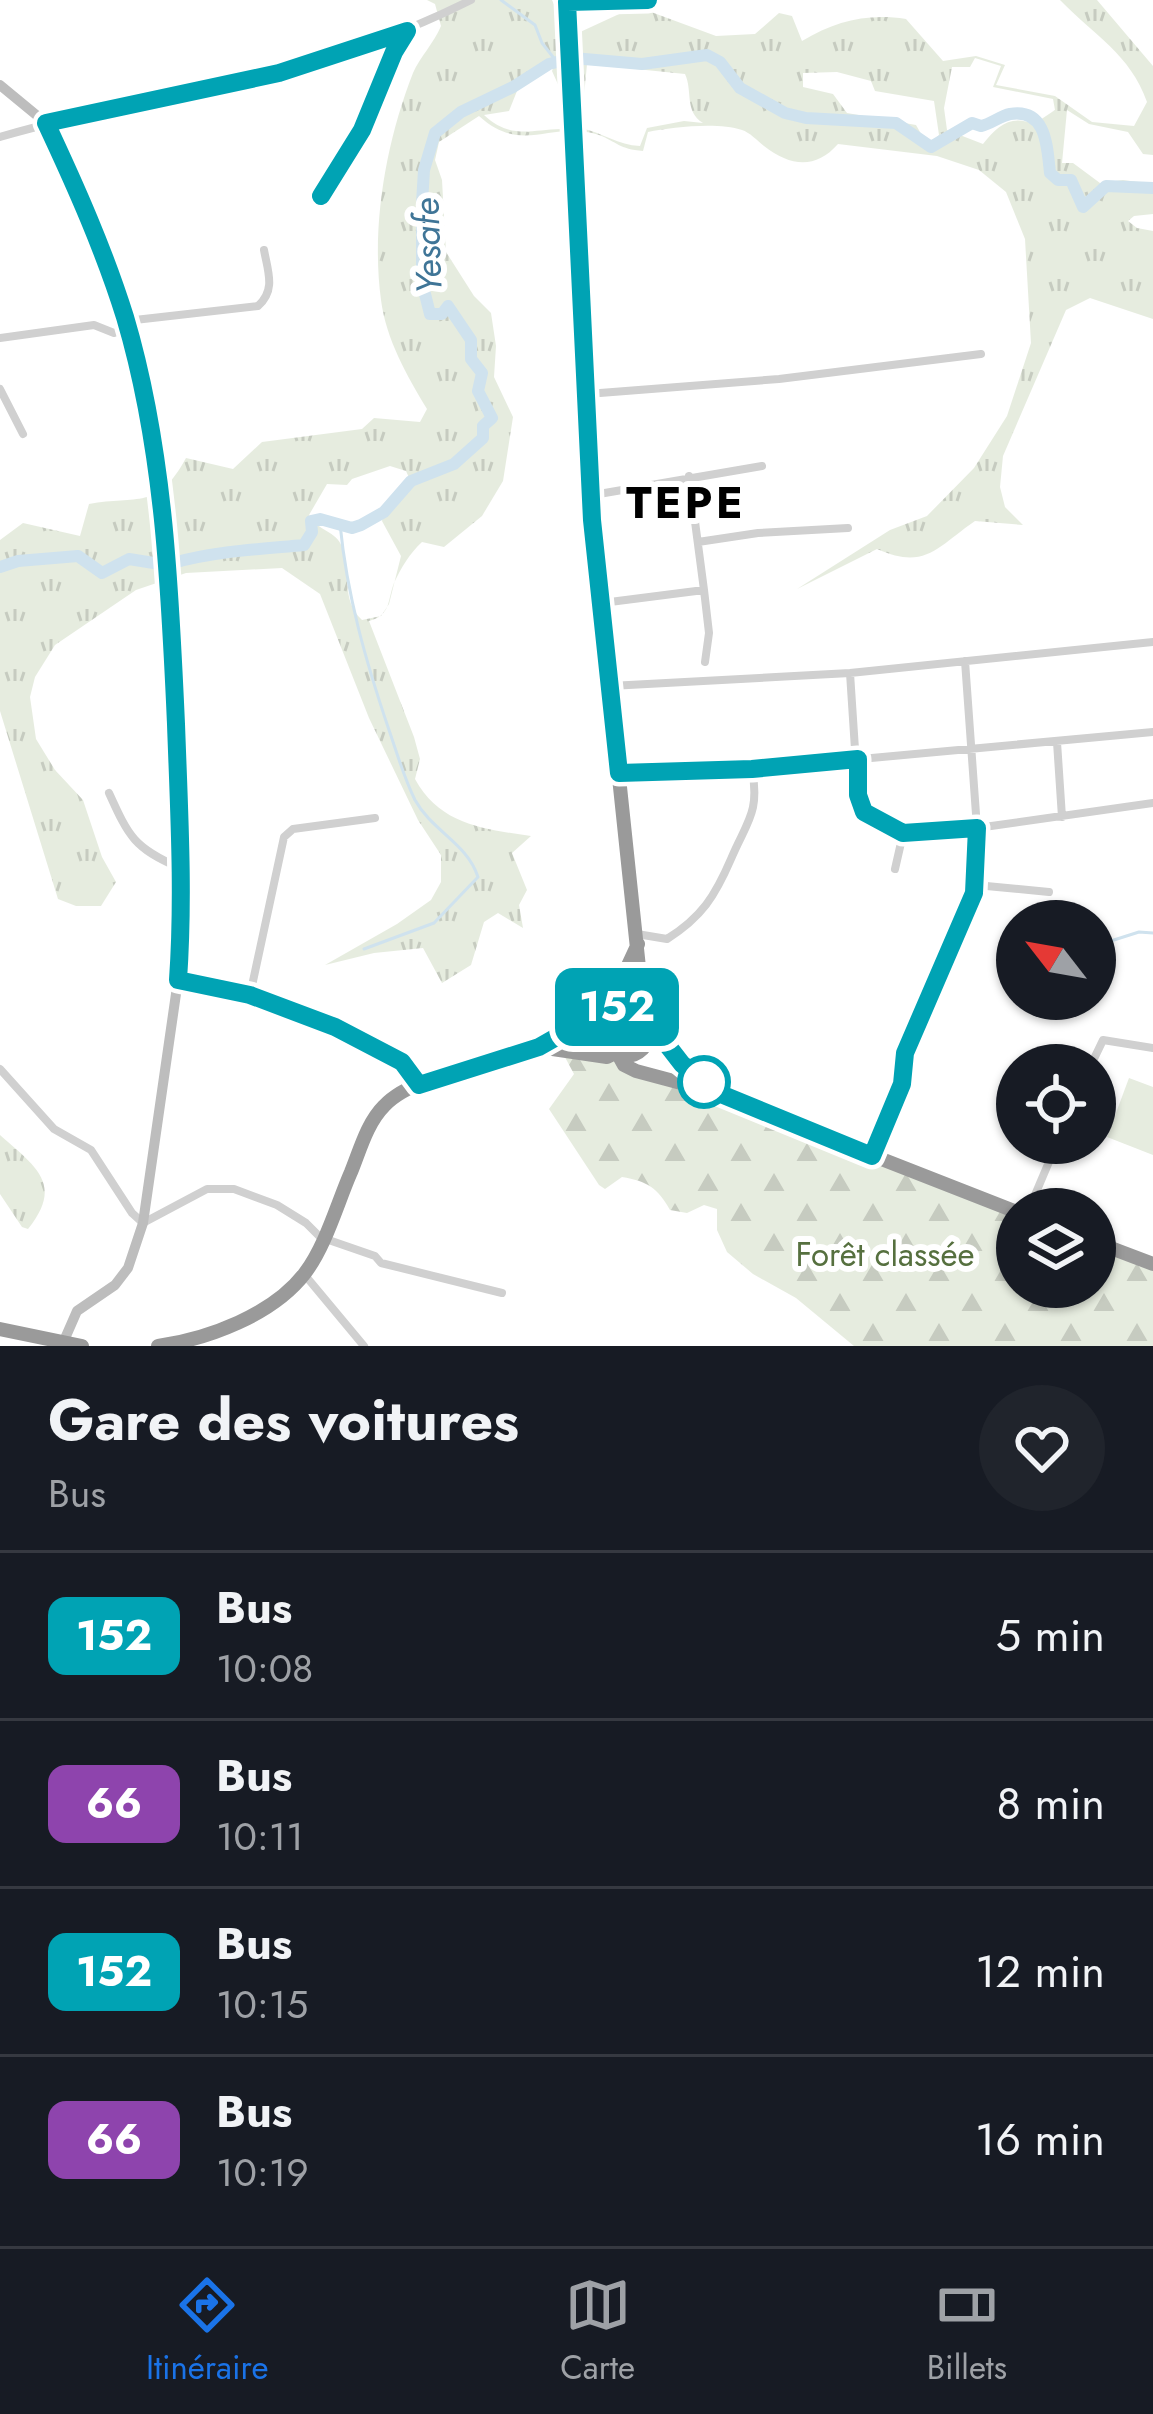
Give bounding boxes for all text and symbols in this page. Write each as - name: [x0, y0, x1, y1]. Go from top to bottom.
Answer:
- water label: Yesafe: [399, 197, 455, 295]
- district label: TEPE: [626, 470, 746, 535]
- north arrow: [996, 900, 1116, 1020]
- map controls: [996, 900, 1116, 1308]
- line badge: 152: [548, 968, 686, 1046]
- text: 152: [579, 976, 655, 1037]
- button: locate: [996, 1044, 1116, 1164]
- unlabelled marker: [679, 1057, 729, 1107]
- button: layers: [996, 1188, 1116, 1308]
- park label: Forêt classée: [796, 1231, 975, 1278]
- text: Gare des voitures: [48, 1379, 519, 1461]
- button: heart: [979, 1385, 1105, 1511]
- text: Bus: [48, 1465, 106, 1522]
- text: Bus: [216, 1575, 292, 1640]
- text: 5 min: [996, 1603, 1105, 1668]
- text: 152: [76, 1605, 152, 1666]
- text: 10:08: [216, 1640, 313, 1697]
- text: Bus: [216, 1743, 292, 1808]
- text: 8 min: [997, 1771, 1105, 1836]
- text: 66: [86, 1773, 142, 1834]
- text: 10:11: [216, 1808, 304, 1865]
- text: Bus: [216, 1911, 292, 1976]
- text: 12 min: [975, 1939, 1105, 2004]
- text: 152: [76, 1941, 152, 2002]
- text: 10:15: [216, 1976, 308, 2033]
- text: Bus: [216, 2079, 292, 2144]
- text: 16 min: [975, 2107, 1105, 2172]
- text: 66: [86, 2109, 142, 2170]
- text: 10:19: [216, 2144, 309, 2201]
- tab: Itinéraire: [146, 2272, 268, 2391]
- tab: Carte: [560, 2272, 635, 2391]
- tab: Billets: [927, 2272, 1007, 2391]

